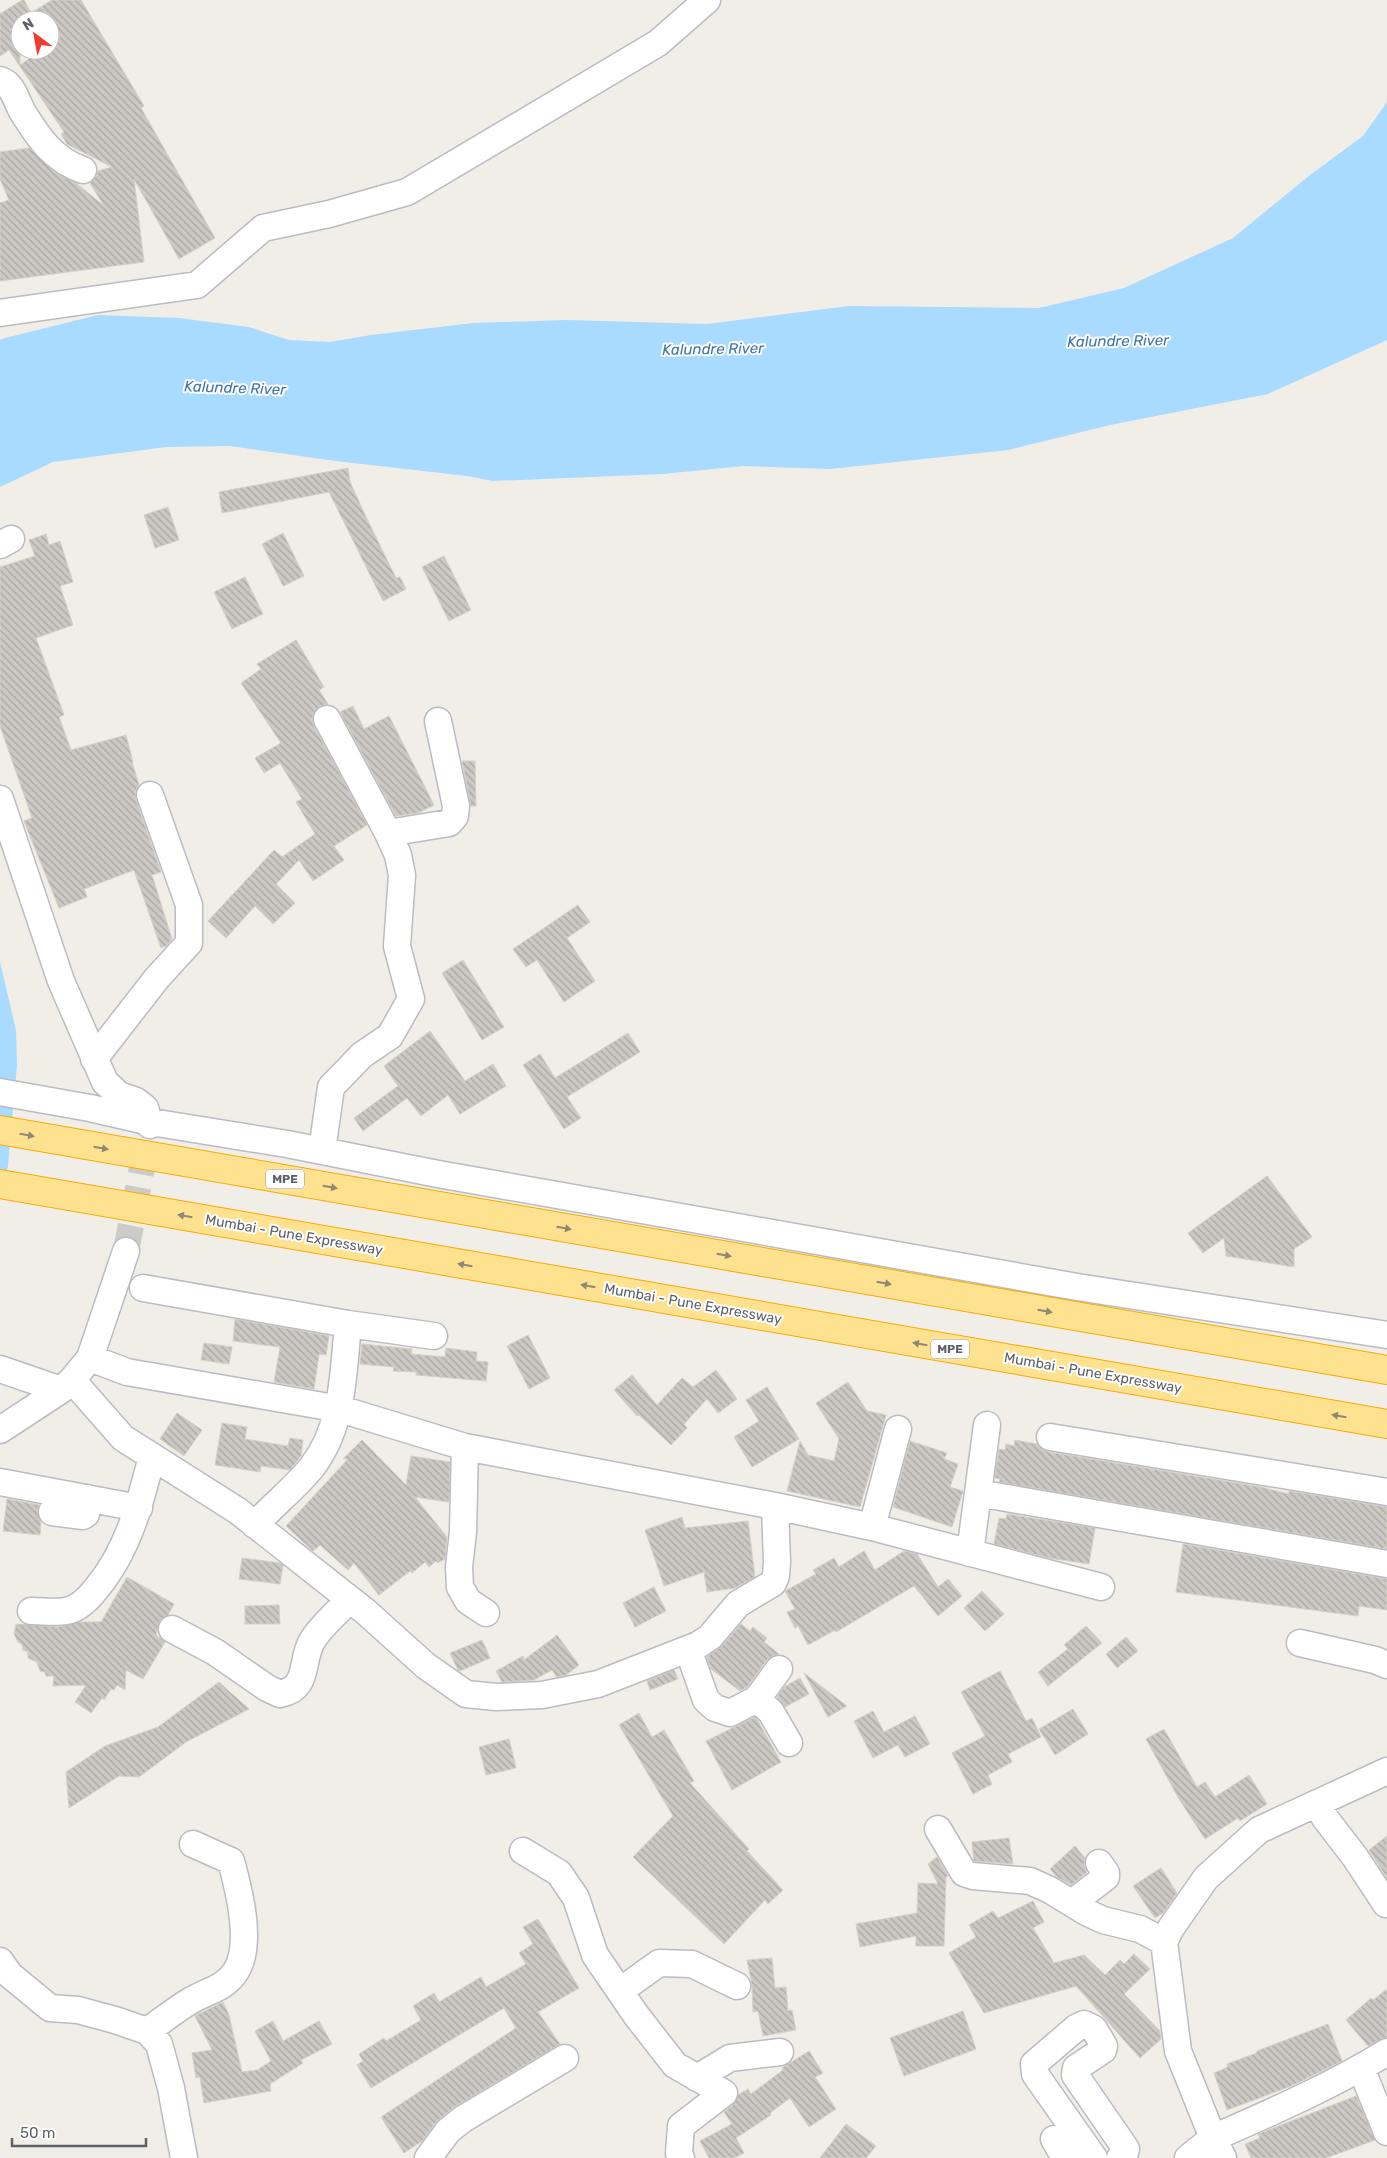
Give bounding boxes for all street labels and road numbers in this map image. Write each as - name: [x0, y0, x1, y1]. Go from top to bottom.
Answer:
- road number: MPE: [266, 1170, 304, 1188]
- street label: Mumbai - Pune Expressway: [204, 1211, 384, 1259]
- street label: Mumbai - Pune Expressway: [603, 1280, 783, 1328]
- road number: MPE: [931, 1340, 969, 1358]
- street label: Mumbai - Pune Expressway: [1003, 1349, 1183, 1397]

